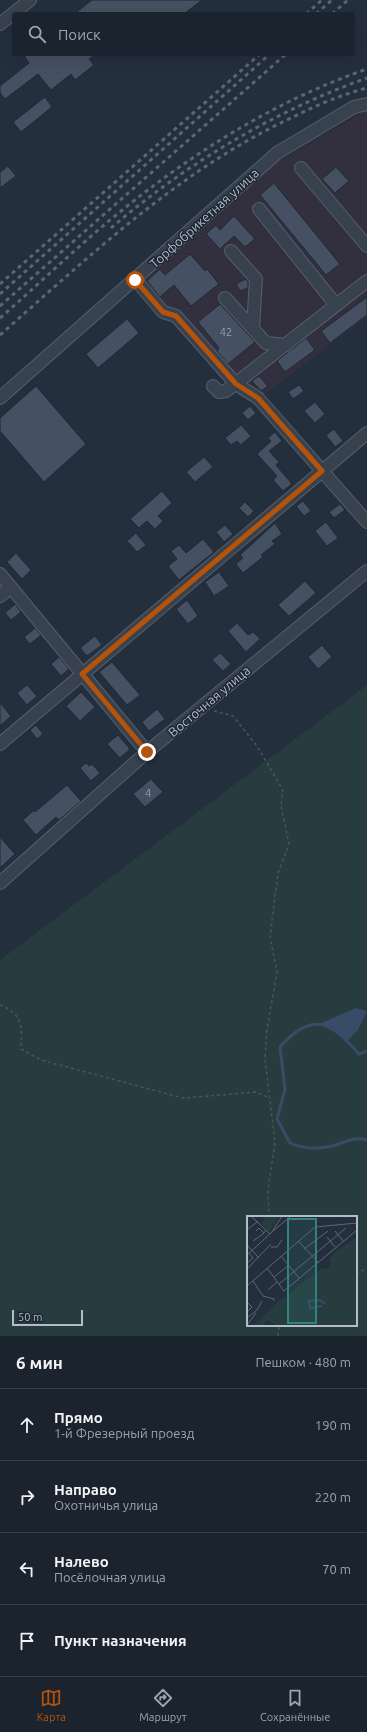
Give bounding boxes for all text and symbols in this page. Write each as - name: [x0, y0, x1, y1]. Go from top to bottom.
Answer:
- search box: [12, 12, 355, 56]
- icon: search: [26, 23, 48, 45]
- text: Поиск: [58, 26, 101, 43]
- street label: Торфобрикетная улица: [147, 165, 261, 271]
- route start: [126, 271, 144, 289]
- house number: 42: [220, 326, 232, 338]
- street label: Восточная улица: [165, 663, 253, 739]
- route end: [138, 743, 156, 761]
- house number: 4: [145, 787, 151, 799]
- inset map: [247, 1216, 357, 1326]
- scale bar: [12, 1308, 83, 1327]
- text: 50 m: [18, 1311, 42, 1323]
- text: 6 мин: [16, 1353, 63, 1372]
- text: Пешком · 480 m: [255, 1355, 351, 1369]
- text: Прямо: [54, 1409, 103, 1426]
- icon: ahead: [16, 1414, 38, 1436]
- text: 190 m: [315, 1418, 351, 1432]
- text: 1-й Фрезерный проезд: [54, 1426, 194, 1440]
- text: Направо: [54, 1481, 117, 1498]
- icon: right: [16, 1486, 38, 1508]
- text: 220 m: [315, 1490, 351, 1504]
- text: Охотничья улица: [54, 1498, 158, 1512]
- text: Налево: [54, 1553, 109, 1570]
- icon: left: [16, 1558, 38, 1580]
- text: 70 m: [322, 1562, 351, 1576]
- text: Посёлочная улица: [54, 1570, 166, 1584]
- icon: arrive: [16, 1630, 38, 1652]
- text: Пункт назначения: [54, 1632, 187, 1649]
- tab: Карта: [37, 1687, 66, 1723]
- tab: Маршрут: [139, 1687, 187, 1723]
- tab: Сохранённые: [260, 1687, 330, 1723]

